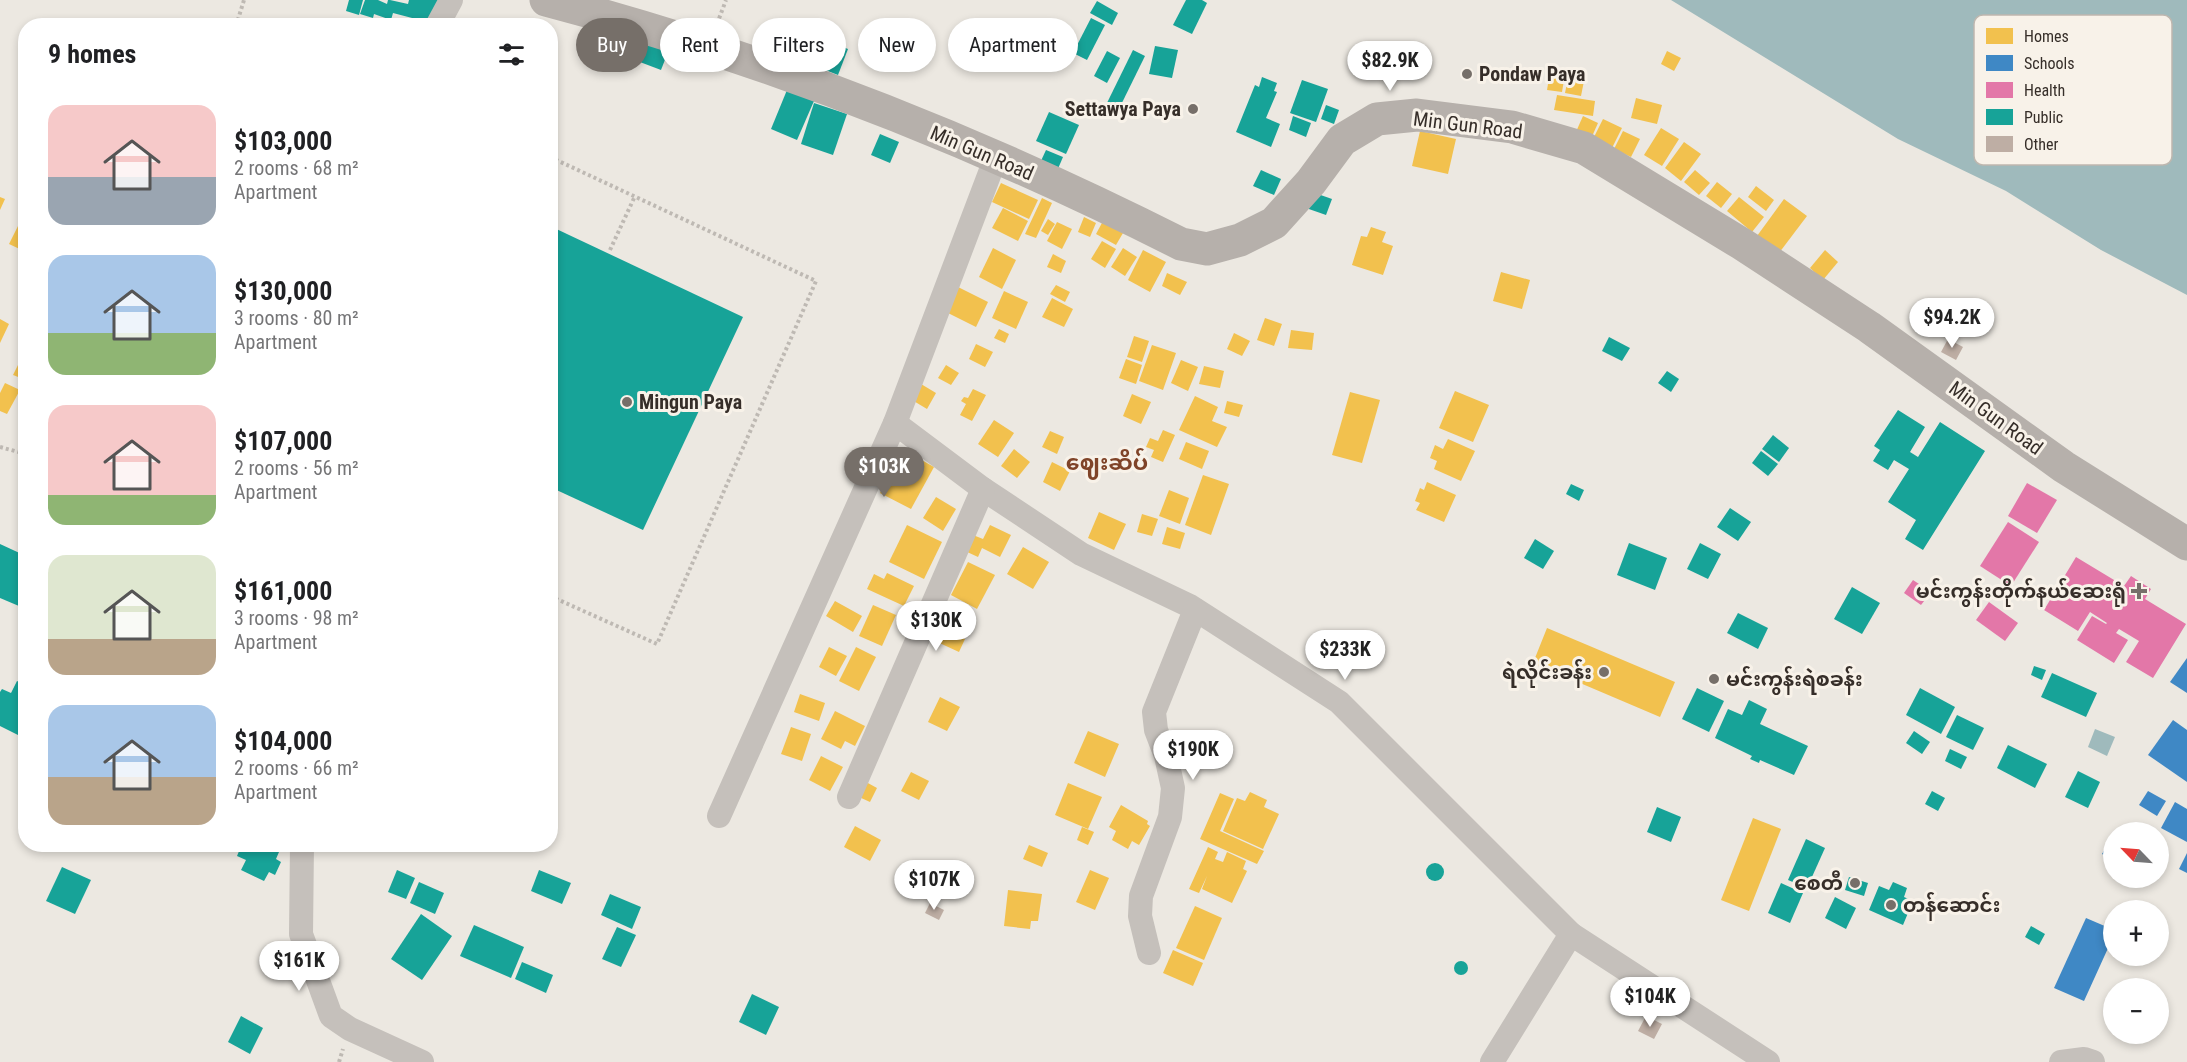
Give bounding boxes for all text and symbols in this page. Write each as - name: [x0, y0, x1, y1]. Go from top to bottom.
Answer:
- legend: [1974, 15, 2172, 165]
- chip: Buy: [576, 18, 648, 72]
- chip: Rent: [660, 18, 740, 72]
- chip: Filters: [752, 18, 846, 72]
- chip: New: [858, 18, 936, 72]
- chip: Apartment: [948, 18, 1078, 72]
- text: Homes: [2024, 27, 2069, 46]
- icon: filters: [495, 38, 528, 71]
- text: 9 homes: [48, 39, 136, 69]
- pin: $82.9K: [1341, 41, 1439, 92]
- text: $82.9K: [1361, 48, 1419, 72]
- text: Schools: [2024, 54, 2074, 73]
- place label: Pondaw Paya: [1479, 62, 1585, 86]
- marker: Pondaw Paya: [1460, 67, 1474, 81]
- text: Health: [2024, 81, 2065, 100]
- place label: Settawya Paya: [1065, 97, 1181, 121]
- marker: Settawya Paya: [1186, 102, 1200, 116]
- street label: Min Gun Road: [1412, 106, 1524, 144]
- text: Public: [2024, 108, 2063, 127]
- street label: Min Gun Road: [927, 120, 1037, 186]
- text: $103,000: [234, 126, 332, 156]
- icon: home: [96, 129, 168, 201]
- text: Other: [2024, 135, 2059, 154]
- text: 2 rooms · 68 m²: [234, 156, 359, 180]
- text: Apartment: [234, 180, 318, 204]
- text: $130,000: [234, 276, 332, 306]
- icon: home: [96, 279, 168, 351]
- pin: $94.2K: [1903, 298, 2001, 349]
- text: $94.2K: [1923, 305, 1981, 329]
- text: 3 rooms · 80 m²: [234, 306, 359, 330]
- text: Apartment: [234, 330, 318, 354]
- street label: Min Gun Road: [1944, 376, 2048, 460]
- place label: Mingun Paya: [639, 390, 742, 414]
- marker: Mingun Paya: [620, 395, 634, 409]
- text: $107,000: [234, 426, 332, 456]
- icon: home: [96, 429, 168, 501]
- pin: $103K: [842, 447, 926, 498]
- district label: ဈေးဆိပ်: [1066, 447, 1148, 480]
- text: $103K: [858, 454, 910, 478]
- text: 2 rooms · 56 m²: [234, 456, 359, 480]
- text: Apartment: [234, 480, 318, 504]
- text: $161,000: [234, 576, 332, 606]
- place label: မင်းကွန်းတိုက်နယ်ဆေးရုံ: [1916, 578, 2126, 607]
- icon: home: [96, 579, 168, 651]
- marker: မင်းကွန်းတိုက်နယ်ဆေးရုံ: [2130, 582, 2148, 600]
- pin: $130K: [894, 601, 978, 652]
- text: 3 rooms · 98 m²: [234, 606, 359, 630]
- text: $130K: [910, 608, 962, 632]
- text: Apartment: [234, 630, 318, 654]
- pin: $233K: [1303, 630, 1387, 681]
- text: $233K: [1319, 637, 1371, 661]
- place label: ရဲလိုင်းခန်း: [1502, 659, 1592, 688]
- marker: ရဲလိုင်းခန်း: [1597, 665, 1611, 679]
- place label: မင်းကွန်းရဲစခန်း: [1726, 666, 1863, 695]
- marker: မင်းကွန်းရဲစခန်း: [1707, 672, 1721, 686]
- text: $104,000: [234, 726, 332, 756]
- icon: home: [96, 729, 168, 801]
- pin: $190K: [1151, 730, 1235, 781]
- text: $190K: [1167, 737, 1219, 761]
- text: 2 rooms · 66 m²: [234, 756, 359, 780]
- text: Apartment: [234, 780, 318, 804]
- north arrow: [2103, 822, 2169, 888]
- map controls: [2103, 822, 2169, 1044]
- pin: $107K: [892, 860, 976, 911]
- text: $107K: [908, 867, 960, 891]
- place label: စေတီ: [1794, 870, 1843, 895]
- marker: စေတီ: [1848, 876, 1862, 890]
- place label: တန်ဆောင်း: [1903, 892, 2000, 921]
- marker: တန်ဆောင်း: [1884, 898, 1898, 912]
- button: +: [2103, 900, 2169, 966]
- pin: $161K: [257, 941, 341, 992]
- text: $161K: [273, 948, 325, 972]
- pin: $104K: [1608, 977, 1692, 1028]
- button: −: [2103, 978, 2169, 1044]
- text: $104K: [1624, 984, 1676, 1008]

